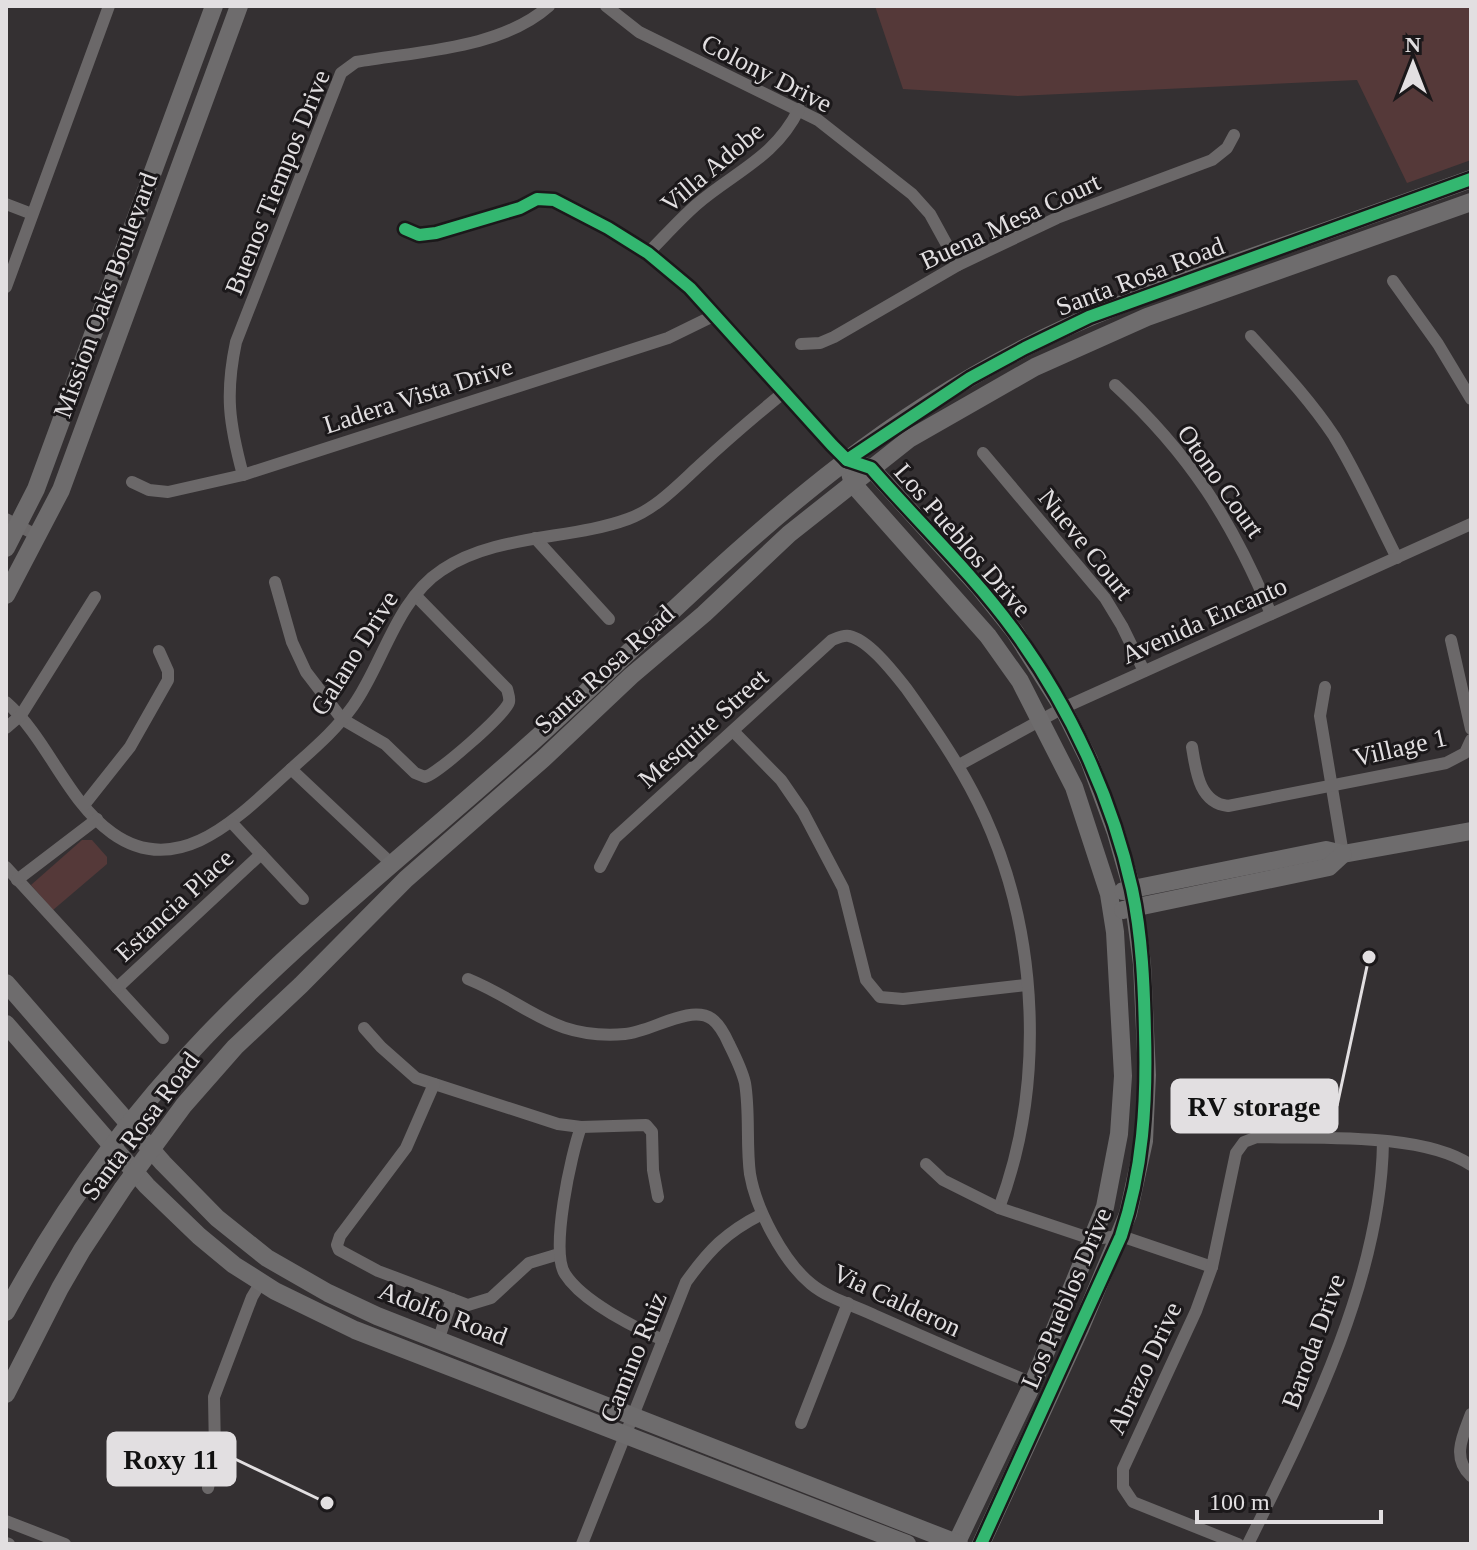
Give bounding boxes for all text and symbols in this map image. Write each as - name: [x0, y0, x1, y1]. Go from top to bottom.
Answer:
- north arrow: [1373, 24, 1453, 104]
- street label: Colony Drive: [697, 28, 837, 119]
- text: N: [1405, 32, 1421, 57]
- street label: Buenos Tiempos Drive: [219, 66, 336, 299]
- street label: Villa Adobe: [655, 116, 769, 219]
- street label: Buena Mesa Court: [916, 167, 1105, 276]
- street label: Mission Oaks Boulevard: [48, 169, 163, 422]
- street label: Santa Rosa Road: [1052, 231, 1228, 322]
- street label: Ladera Vista Drive: [320, 351, 516, 440]
- street label: Otono Court: [1171, 419, 1270, 544]
- street label: Los Pueblos Drive: [888, 458, 1037, 623]
- street label: Nueve Court: [1032, 483, 1139, 606]
- street label: Avenida Encanto: [1117, 571, 1291, 670]
- street label: Galano Drive: [305, 586, 404, 721]
- street label: Santa Rosa Road: [529, 599, 680, 740]
- street label: Mesquite Street: [633, 662, 775, 794]
- street label: Village 1: [1351, 723, 1449, 772]
- street label: Estancia Place: [109, 843, 239, 967]
- street label: Santa Rosa Road: [75, 1047, 205, 1206]
- callout: RV storage: [1172, 1080, 1337, 1132]
- text: RV storage: [1187, 1091, 1321, 1122]
- street label: Los Pueblos Drive: [1015, 1203, 1118, 1393]
- street label: Via Calderon: [828, 1258, 965, 1343]
- street label: Baroda Drive: [1276, 1270, 1351, 1412]
- street label: Adolfo Road: [375, 1276, 511, 1351]
- street label: Camino Ruiz: [594, 1288, 673, 1427]
- street label: Abrazo Drive: [1101, 1298, 1188, 1439]
- callout: Roxy 11: [108, 1433, 235, 1485]
- text: Roxy 11: [123, 1444, 219, 1475]
- scale bar: [1197, 1474, 1381, 1524]
- text: 100 m: [1209, 1489, 1270, 1515]

